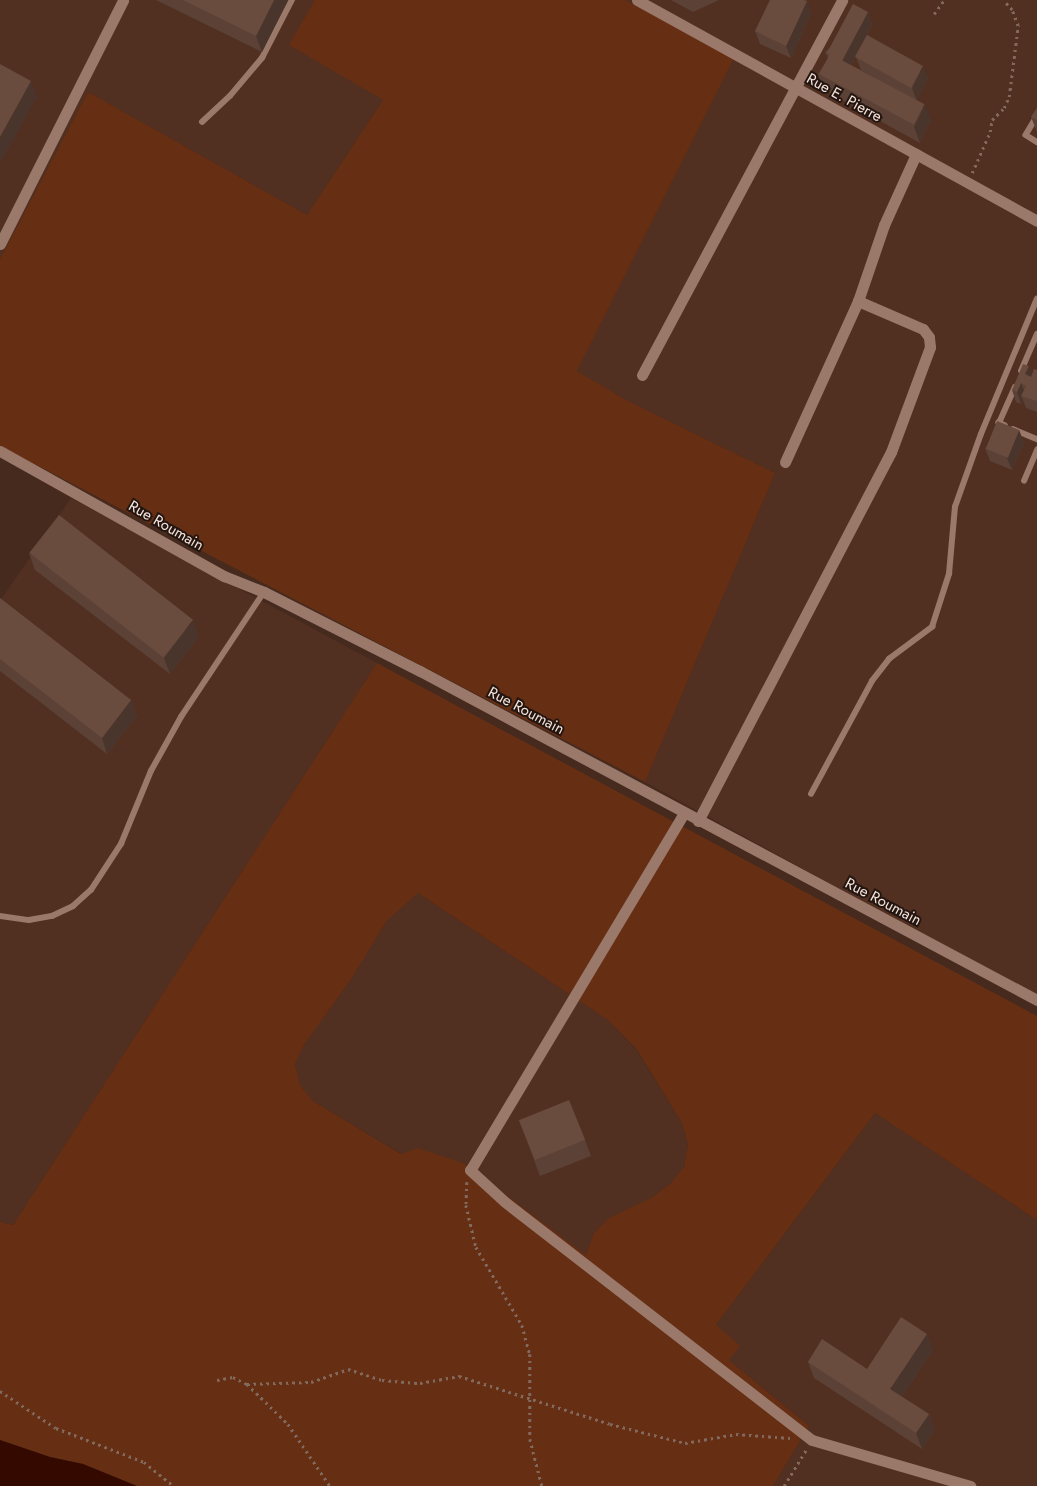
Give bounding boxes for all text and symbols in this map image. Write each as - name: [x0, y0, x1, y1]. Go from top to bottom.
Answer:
- street label: Rue E. Pierre: [803, 70, 885, 126]
- street label: Rue Roumain: [125, 497, 207, 555]
- street label: Rue Roumain: [485, 683, 567, 739]
- street label: Rue Roumain: [842, 874, 924, 930]

